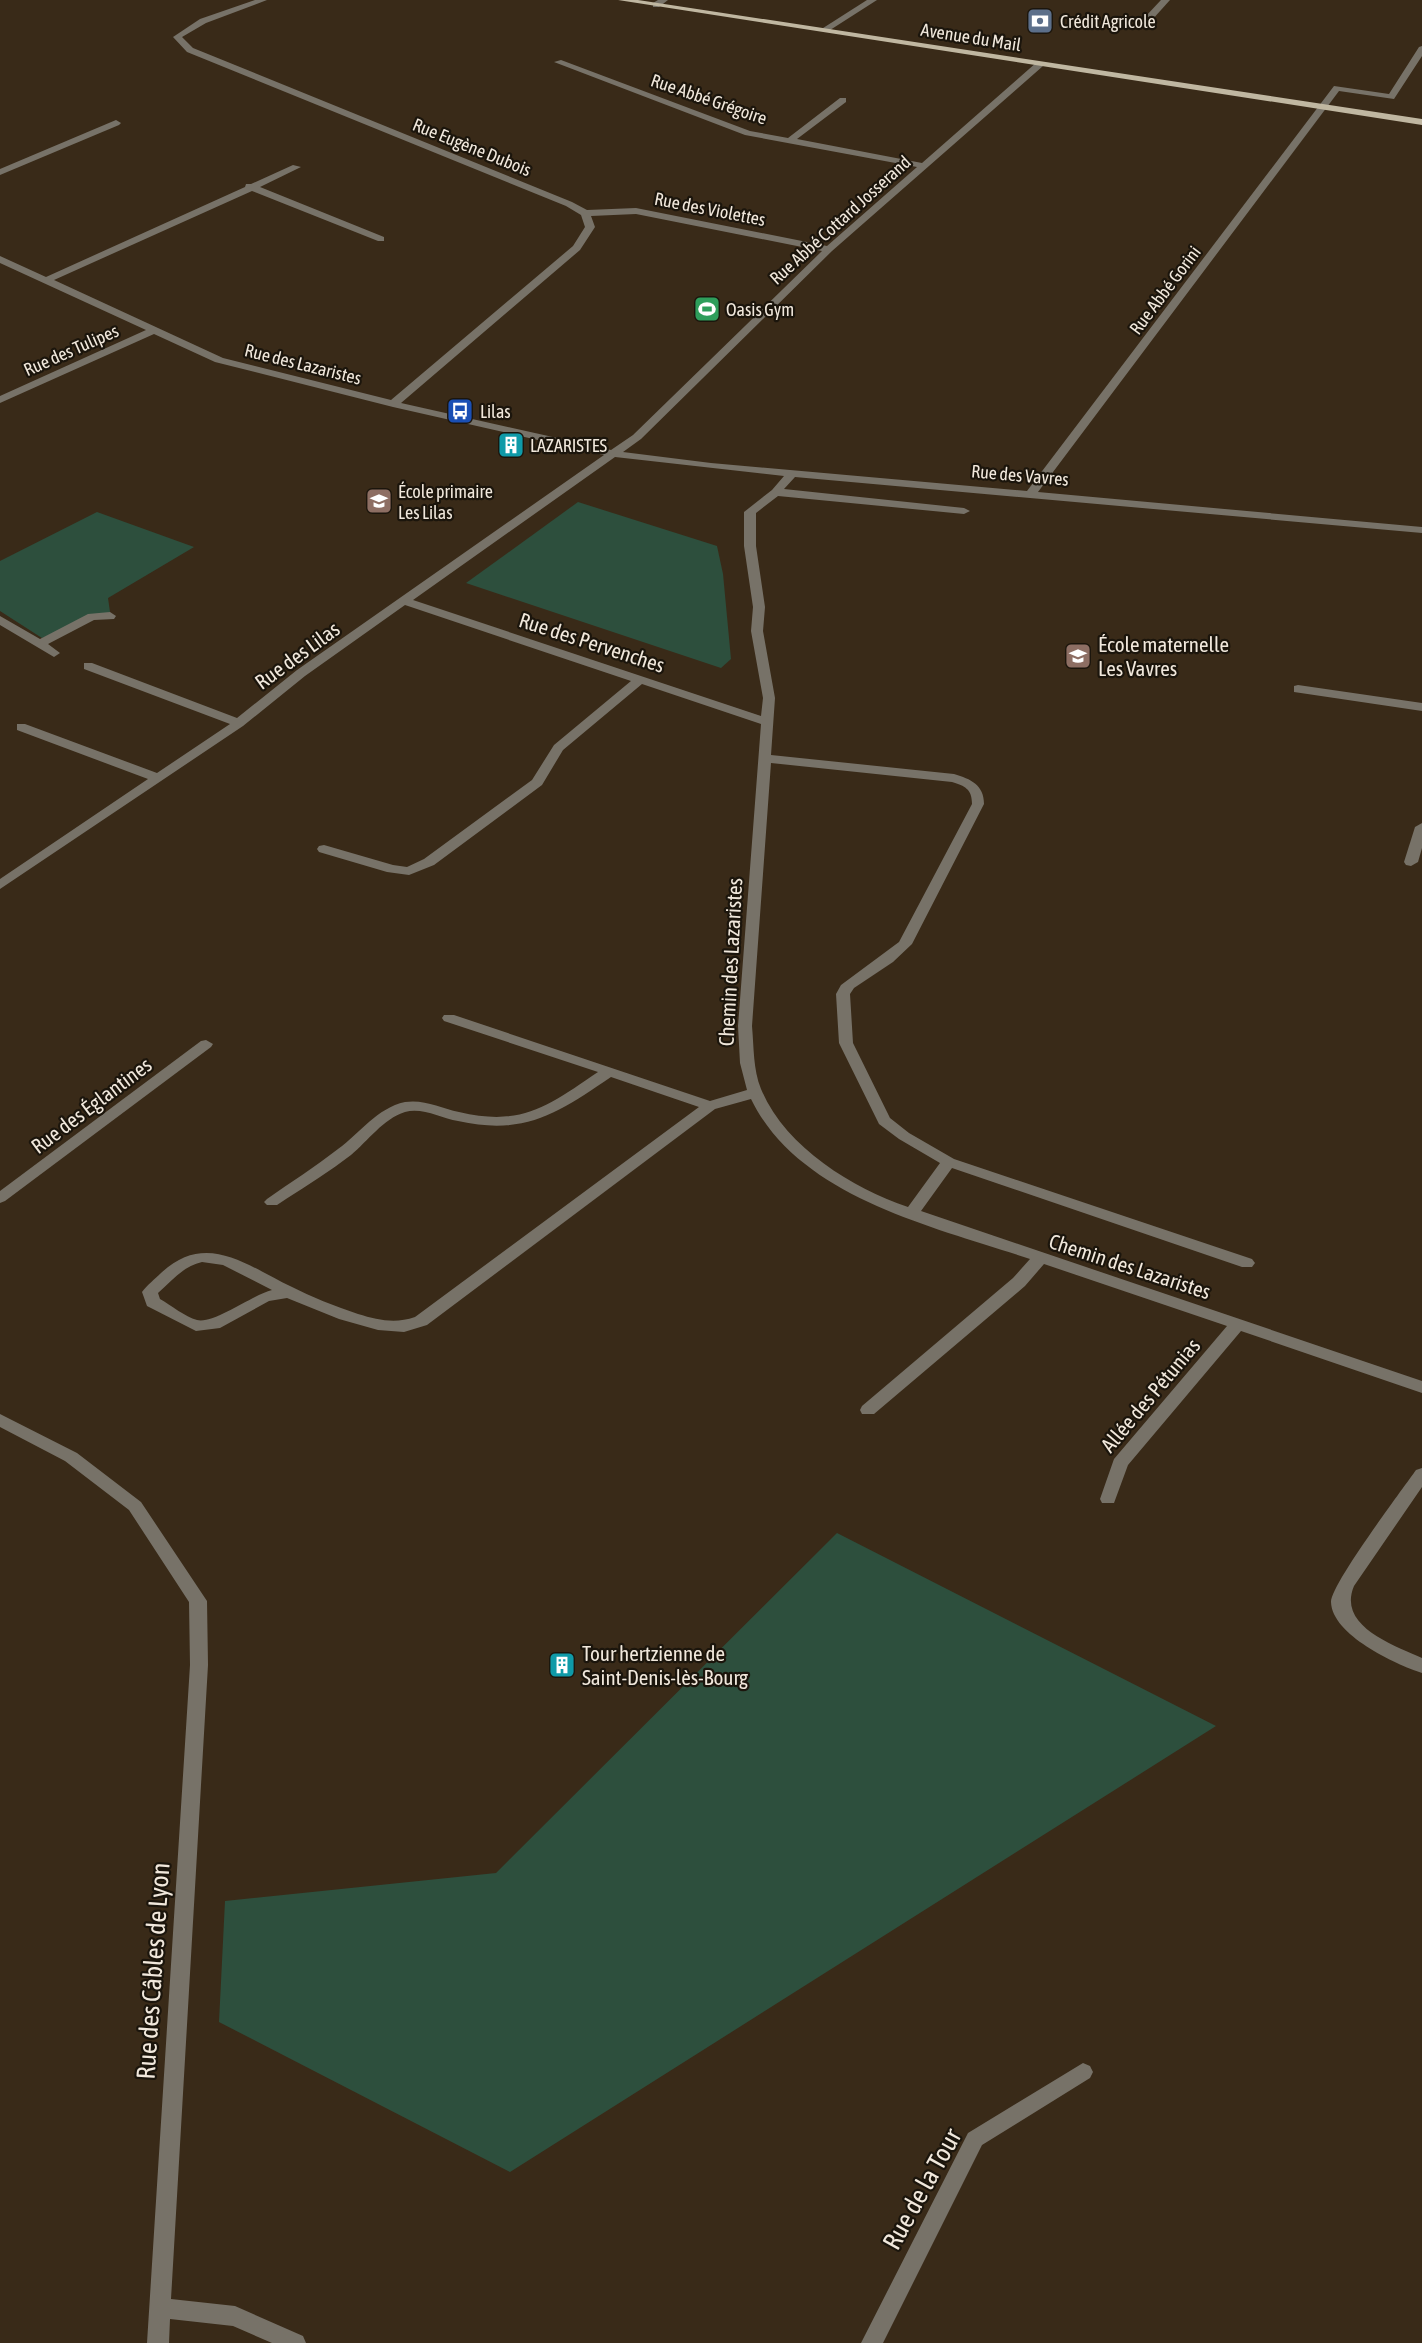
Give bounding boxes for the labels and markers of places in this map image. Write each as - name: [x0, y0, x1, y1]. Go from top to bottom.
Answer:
- bank icon: Crédit Agricole: [1025, 6, 1055, 36]
- place label: Crédit Agricole: [1060, 11, 1156, 32]
- sports icon: Oasis Gym: [692, 294, 722, 324]
- place label: Oasis Gym: [726, 299, 794, 320]
- bus stop icon: Lilas: [445, 396, 475, 426]
- place label: Lilas: [480, 401, 511, 422]
- building icon: LAZARISTES: [496, 430, 526, 460]
- place label: LAZARISTES: [530, 435, 607, 456]
- place label: École primaire Les Lilas: [398, 481, 493, 523]
- school or university icon: École primaire Les Lilas: [364, 486, 394, 516]
- place label: École maternelle Les Vavres: [1098, 632, 1229, 680]
- school or university icon: École maternelle Les Vavres: [1063, 641, 1093, 671]
- place label: Tour hertzienne de Saint-Denis-lès-Bourg: [582, 1641, 748, 1689]
- building icon: Tour hertzienne de Saint-Denis-lès-Bourg: [547, 1650, 577, 1680]

